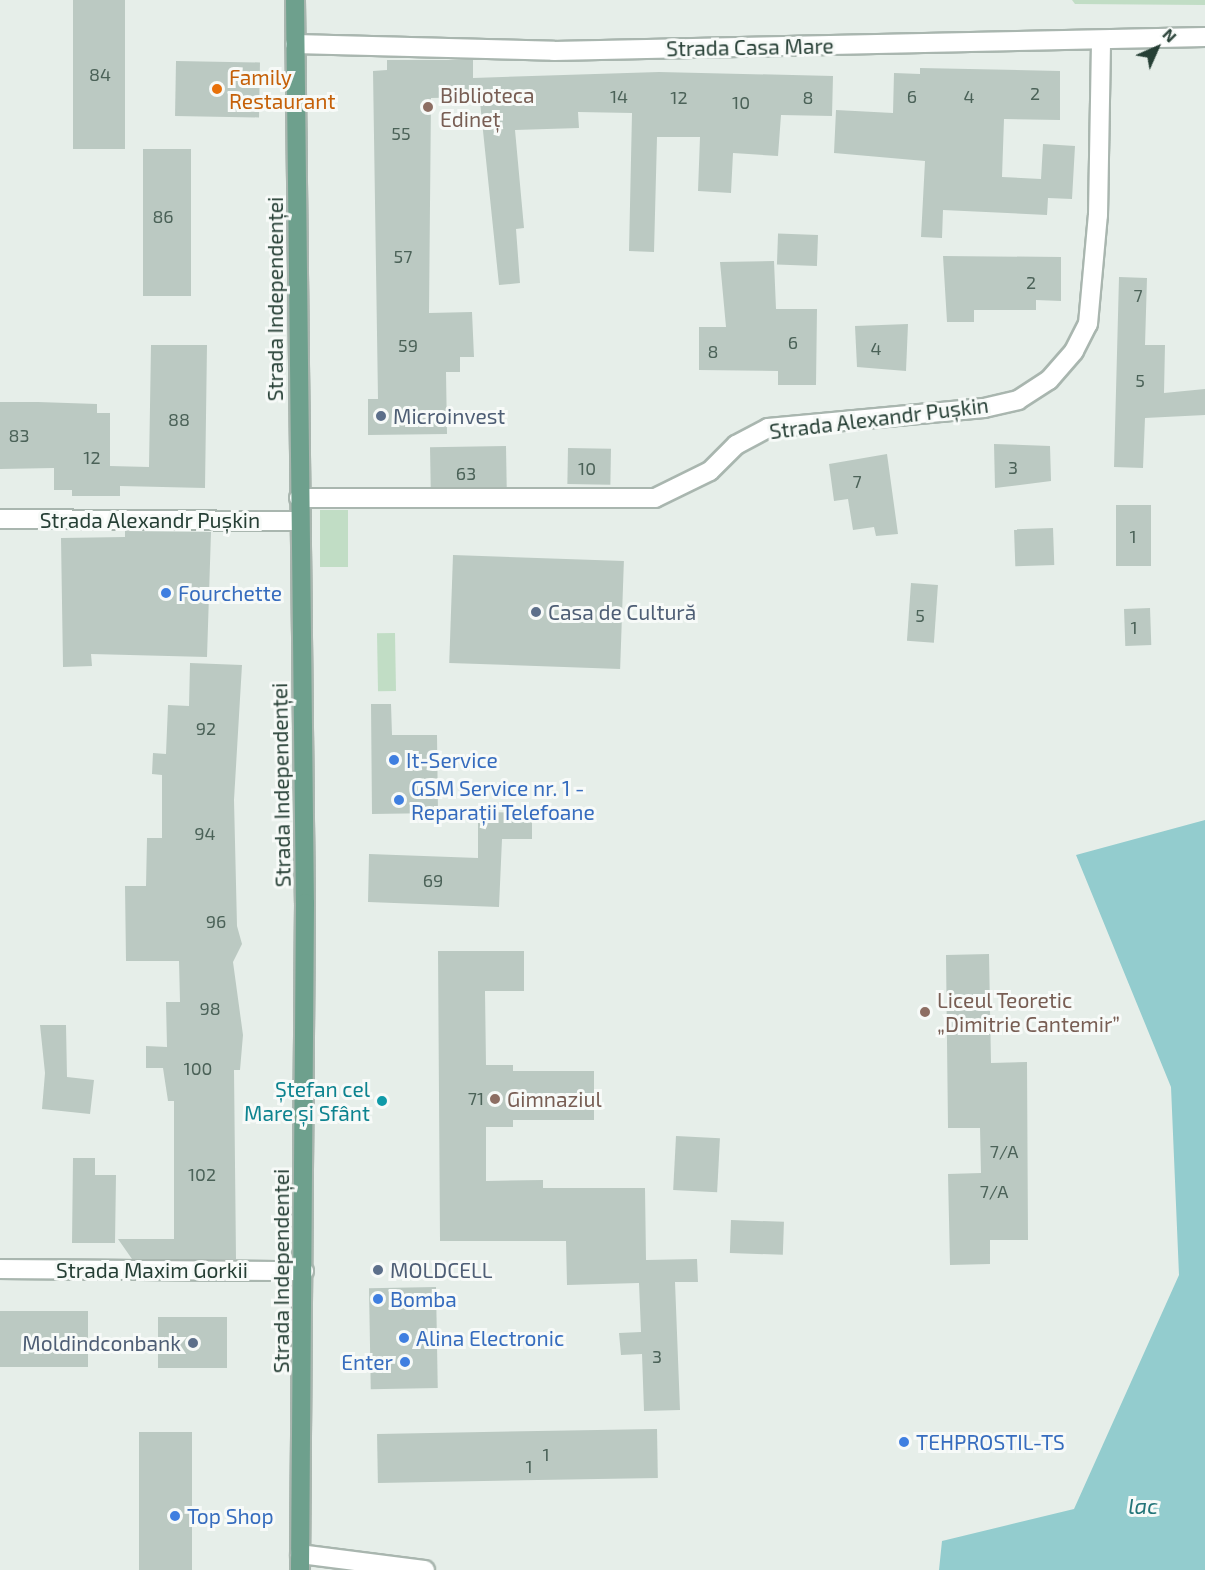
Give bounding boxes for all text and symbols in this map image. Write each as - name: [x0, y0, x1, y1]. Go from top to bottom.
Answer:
- north arrow: [1127, 18, 1187, 78]
- text: N: [1159, 24, 1181, 46]
- street label: Strada Casa Mare: [666, 33, 834, 61]
- house number: 84: [89, 63, 111, 85]
- place label: Family Restaurant: [229, 64, 335, 114]
- marker: Family Restaurant: [210, 82, 224, 96]
- place label: Biblioteca Edineț: [440, 82, 535, 132]
- house number: 2: [1030, 82, 1040, 104]
- house number: 14: [610, 85, 628, 107]
- house number: 6: [907, 85, 917, 107]
- house number: 4: [963, 85, 975, 107]
- house number: 12: [670, 86, 688, 108]
- house number: 8: [803, 86, 813, 108]
- house number: 10: [732, 91, 750, 113]
- marker: Biblioteca Edineț: [421, 100, 435, 114]
- house number: 55: [391, 122, 411, 144]
- street label: Strada Independenței: [262, 197, 288, 401]
- house number: 86: [152, 205, 174, 227]
- house number: 57: [394, 245, 412, 267]
- house number: 2: [1026, 271, 1036, 293]
- house number: 7: [1133, 284, 1143, 306]
- house number: 6: [788, 331, 798, 353]
- house number: 59: [398, 334, 418, 356]
- house number: 4: [870, 337, 882, 359]
- house number: 8: [708, 340, 718, 362]
- house number: 5: [1135, 369, 1145, 391]
- street label: Strada Alexandr Pușkin: [768, 392, 990, 444]
- place label: Microinvest: [393, 403, 505, 429]
- house number: 88: [168, 408, 190, 430]
- marker: Microinvest: [374, 409, 388, 423]
- house number: 83: [9, 424, 29, 446]
- house number: 12: [83, 446, 101, 468]
- house number: 3: [1008, 456, 1018, 478]
- house number: 10: [578, 457, 596, 479]
- house number: 63: [456, 462, 476, 484]
- house number: 7: [852, 470, 862, 492]
- street label: Strada Alexandr Pușkin: [39, 507, 261, 533]
- house number: 1: [1129, 525, 1137, 547]
- place label: Fourchette: [178, 580, 282, 606]
- marker: Fourchette: [159, 586, 173, 600]
- place label: Casa de Cultură: [548, 599, 696, 625]
- house number: 5: [915, 604, 925, 626]
- marker: Casa de Cultură: [529, 605, 543, 619]
- house number: 1: [1130, 616, 1138, 638]
- street label: Strada Independenței: [267, 683, 295, 887]
- house number: 92: [196, 717, 216, 739]
- place label: It-Service: [406, 747, 498, 773]
- marker: It-Service: [387, 753, 401, 767]
- place label: GSM Service nr. 1 - Reparații Telefoane: [411, 775, 595, 825]
- marker: GSM Service nr. 1 - Reparații Telefoane: [392, 793, 406, 807]
- house number: 94: [194, 822, 216, 844]
- house number: 69: [423, 869, 443, 891]
- house number: 96: [206, 910, 226, 932]
- place label: Liceul Teoretic „Dimitrie Cantemir”: [937, 987, 1120, 1037]
- house number: 98: [199, 997, 221, 1019]
- marker: Liceul Teoretic „Dimitrie Cantemir”: [918, 1005, 932, 1019]
- house number: 100: [184, 1057, 212, 1079]
- place label: Ștefan cel Mare și Sfânt: [244, 1076, 370, 1126]
- place label: Gimnaziul: [507, 1086, 602, 1112]
- house number: 71: [468, 1087, 484, 1109]
- marker: Gimnaziul: [488, 1092, 502, 1106]
- marker: Ștefan cel Mare și Sfânt: [375, 1094, 389, 1108]
- house number: 7/A: [990, 1140, 1018, 1162]
- house number: 102: [188, 1163, 216, 1185]
- street label: Strada Independenței: [268, 1169, 294, 1373]
- house number: 7/A: [980, 1180, 1008, 1202]
- street label: Strada Maxim Gorkii: [56, 1257, 248, 1283]
- place label: MOLDCELL: [390, 1257, 493, 1283]
- marker: MOLDCELL: [371, 1263, 385, 1277]
- place label: Bomba: [390, 1286, 457, 1312]
- marker: Bomba: [371, 1292, 385, 1306]
- place label: Alina Electronic: [416, 1325, 564, 1351]
- place label: Moldindconbank: [22, 1330, 181, 1356]
- marker: Alina Electronic: [397, 1331, 411, 1345]
- marker: Moldindconbank: [186, 1336, 200, 1350]
- house number: 3: [652, 1345, 662, 1367]
- place label: Enter: [341, 1349, 393, 1375]
- marker: Enter: [398, 1355, 412, 1369]
- place label: TEHPROSTIL-TS: [916, 1429, 1065, 1455]
- marker: TEHPROSTIL-TS: [897, 1435, 911, 1449]
- house number: 1: [542, 1443, 550, 1465]
- house number: 1: [525, 1455, 533, 1477]
- water label: lac: [1128, 1493, 1158, 1519]
- place label: Top Shop: [187, 1503, 274, 1529]
- marker: Top Shop: [168, 1509, 182, 1523]

